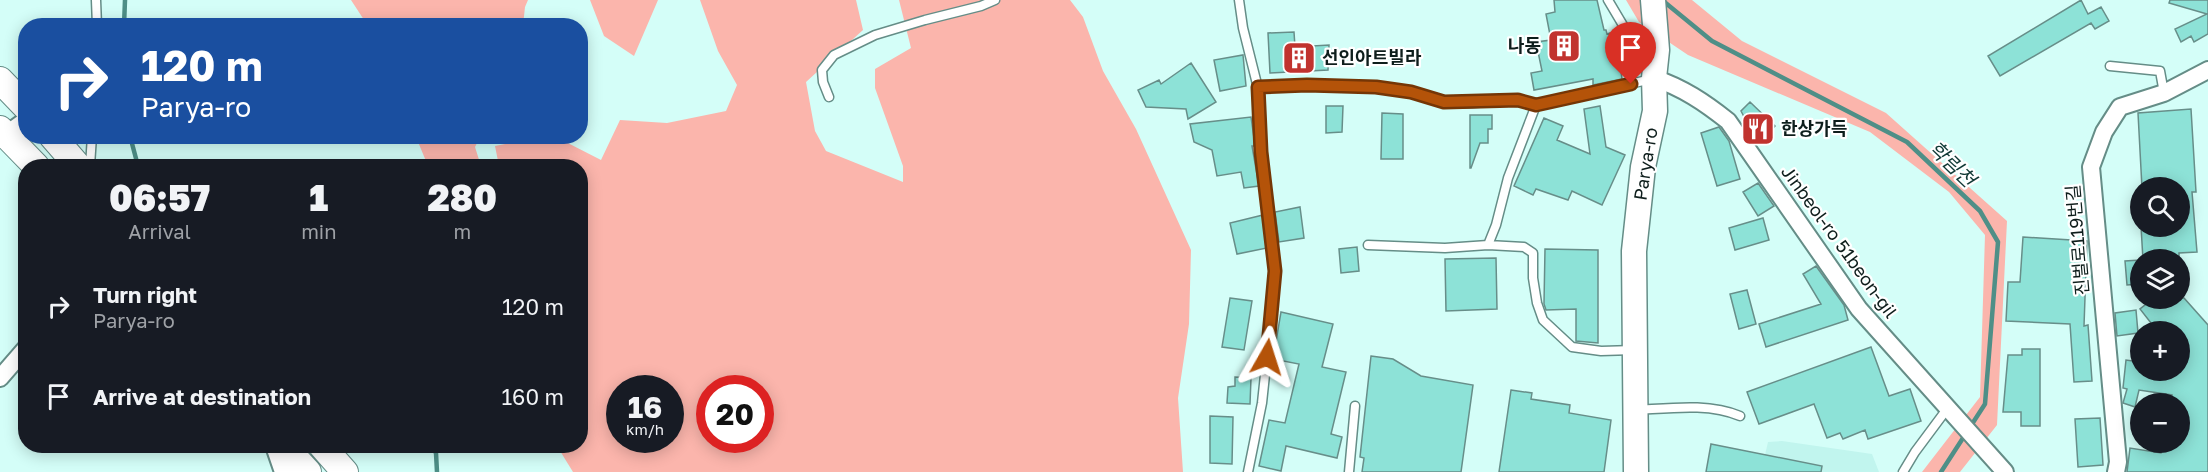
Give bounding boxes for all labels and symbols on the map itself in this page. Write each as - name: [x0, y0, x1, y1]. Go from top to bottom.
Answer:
- pin: [1605, 22, 1656, 84]
- building icon: 나동: [1546, 28, 1582, 64]
- place label: 나동: [1508, 34, 1541, 56]
- building icon: 선인아트빌라: [1281, 40, 1317, 76]
- place label: 선인아트빌라: [1322, 46, 1422, 68]
- restaurant icon: 한상가득: [1740, 111, 1776, 147]
- place label: 한상가득: [1781, 117, 1847, 139]
- street label: Parya-ro: [1628, 126, 1662, 202]
- water label: 학림천: [1925, 135, 1983, 193]
- street label: Jinbeol-ro 51beon-gil: [1777, 161, 1903, 322]
- street label: 진벌로119번길: [2061, 184, 2093, 296]
- position arrow: [1235, 325, 1299, 389]
- speed limit sign: 20: [696, 375, 774, 453]

